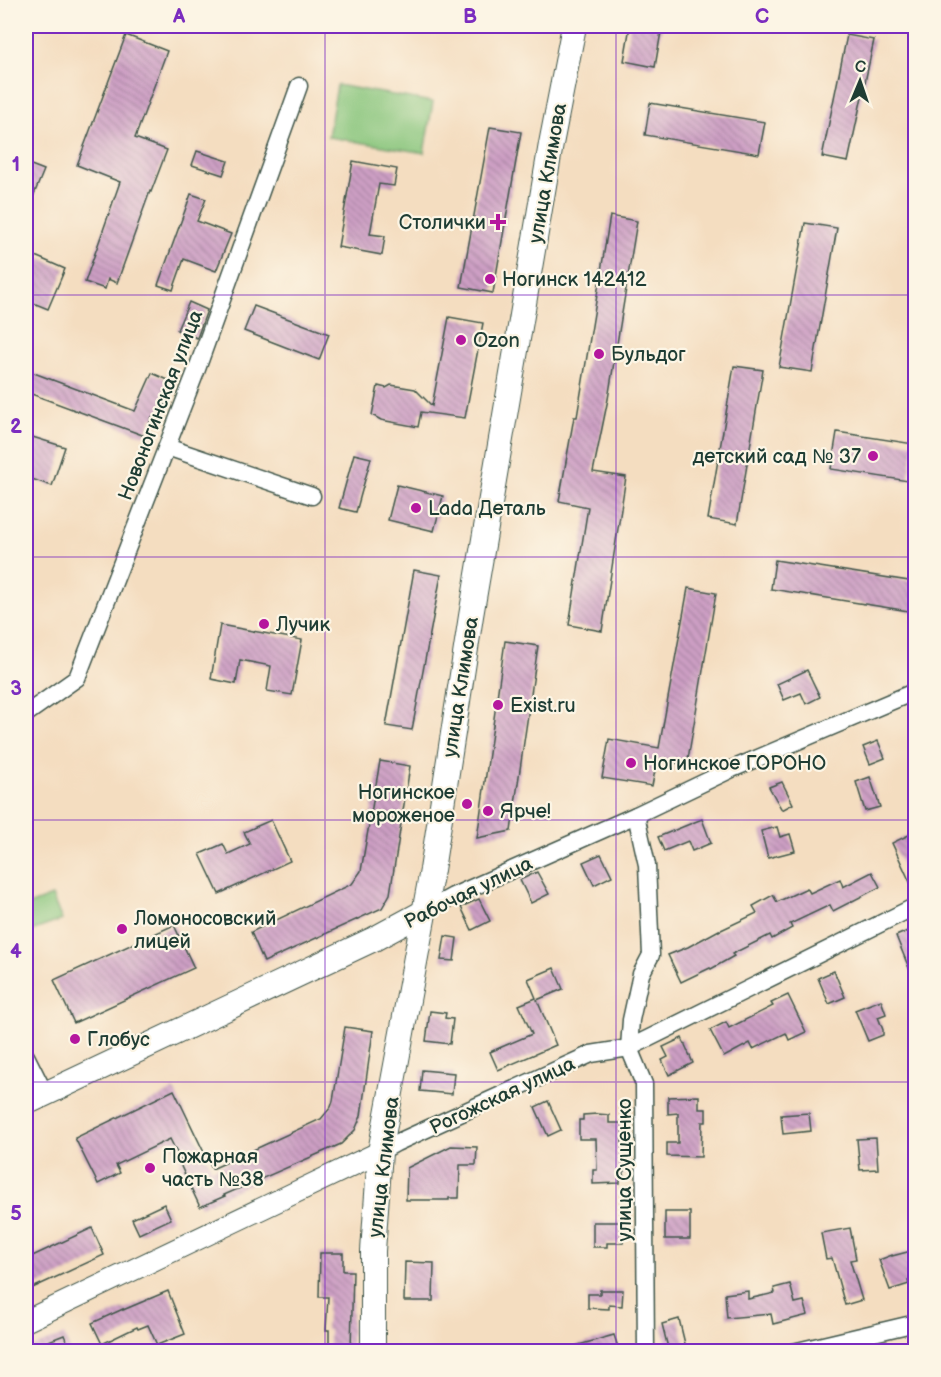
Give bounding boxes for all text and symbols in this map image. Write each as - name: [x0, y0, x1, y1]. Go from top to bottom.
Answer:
- text: A: [172, 5, 186, 29]
- text: B: [463, 5, 477, 29]
- text: C: [755, 5, 769, 29]
- north arrow: [830, 51, 890, 111]
- text: С: [855, 58, 866, 77]
- street label: улица Климова: [524, 101, 572, 245]
- text: 1: [12, 153, 20, 177]
- place label: Столички: [399, 211, 486, 235]
- marker: Столички: [491, 215, 505, 229]
- place label: Ногинск 142412: [502, 268, 647, 292]
- marker: Ногинск 142412: [483, 272, 497, 286]
- street label: Новоногинская улица: [114, 307, 208, 504]
- place label: Ozon: [473, 329, 520, 353]
- marker: Ozon: [454, 333, 468, 347]
- place label: Бульдог: [611, 343, 686, 367]
- marker: Бульдог: [592, 347, 606, 361]
- text: 2: [10, 415, 22, 439]
- place label: детский сад № 37: [692, 445, 861, 469]
- marker: детский сад № 37: [866, 449, 880, 463]
- place label: Lada Деталь: [428, 497, 546, 521]
- marker: Lada Деталь: [409, 501, 423, 515]
- place label: Лучик: [275, 613, 330, 637]
- street label: улица Климова: [438, 615, 484, 759]
- marker: Лучик: [257, 617, 271, 631]
- text: 3: [10, 677, 22, 701]
- place label: Exist.ru: [510, 694, 576, 718]
- marker: Exist.ru: [491, 698, 505, 712]
- place label: Ногинское ГОРОНО: [643, 752, 826, 776]
- marker: Ногинское ГОРОНО: [624, 756, 638, 770]
- place label: Ногинское мороженое: [352, 781, 455, 828]
- marker: Ногинское мороженое: [460, 797, 474, 811]
- place label: Ярче!: [500, 800, 551, 824]
- marker: Ярче!: [481, 804, 495, 818]
- street label: Рабочая улица: [400, 851, 537, 934]
- place label: Ломоносовский лицей: [133, 907, 276, 954]
- marker: Ломоносовский лицей: [115, 922, 129, 936]
- text: 4: [10, 940, 22, 964]
- place label: Глобус: [87, 1028, 150, 1052]
- marker: Глобус: [68, 1032, 82, 1046]
- street label: Рогожская улица: [426, 1052, 579, 1140]
- street label: улица Климова: [363, 1095, 405, 1239]
- street label: улица Сущенко: [613, 1098, 637, 1242]
- place label: Пожарная часть №38: [162, 1145, 264, 1192]
- marker: Пожарная часть №38: [143, 1161, 157, 1175]
- text: 5: [10, 1202, 22, 1226]

